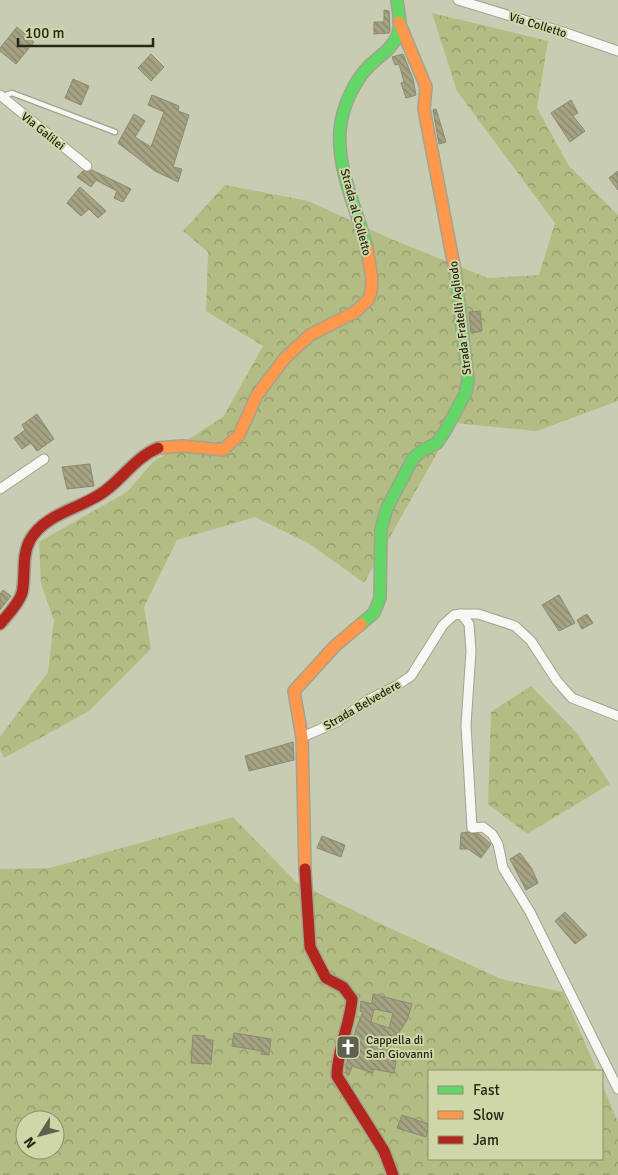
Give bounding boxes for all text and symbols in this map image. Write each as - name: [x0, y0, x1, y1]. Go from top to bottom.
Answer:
- street label: Via Colletto: [507, 10, 569, 41]
- scale bar: [18, 15, 152, 47]
- text: 100 m: [25, 24, 65, 42]
- street label: Via Galilei: [18, 109, 68, 154]
- street label: Strada al Colletto: [337, 167, 374, 257]
- street label: Strada Fratelli Agliodo: [446, 260, 475, 376]
- street label: Strada Belvedere: [321, 677, 404, 734]
- place label: Cappella di San Giovanni: [366, 1033, 433, 1062]
- church icon: Cappella di San Giovanni: [335, 1034, 361, 1060]
- legend: [428, 1070, 603, 1160]
- text: Fast: [473, 1081, 500, 1099]
- text: Slow: [473, 1106, 504, 1124]
- north arrow: [15, 1110, 65, 1160]
- text: Jam: [473, 1131, 499, 1149]
- text: N: [20, 1133, 40, 1151]

